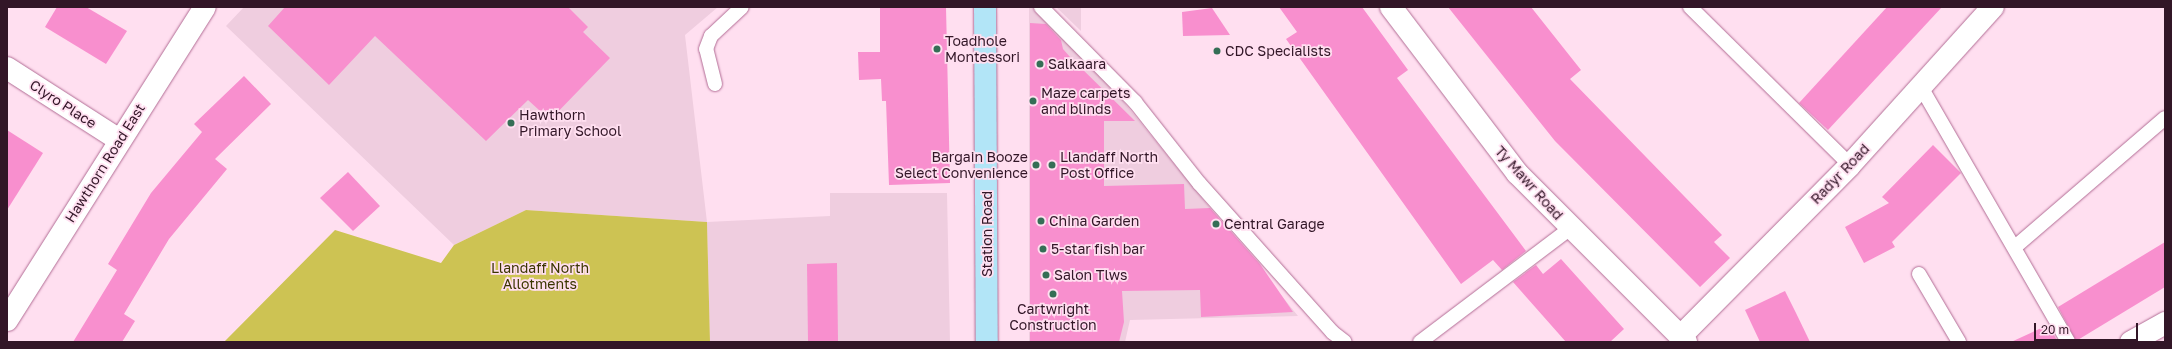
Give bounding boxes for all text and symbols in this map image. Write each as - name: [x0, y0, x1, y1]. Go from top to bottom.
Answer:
- place label: Toadhole Montessori: [945, 33, 1020, 66]
- place label: CDC Specialists: [1225, 43, 1331, 59]
- marker: Toadhole Montessori: [932, 44, 942, 54]
- marker: CDC Specialists: [1212, 46, 1222, 56]
- place label: Salkaara: [1048, 56, 1106, 72]
- marker: Salkaara: [1035, 59, 1045, 69]
- street label: Clyro Place: [27, 76, 99, 132]
- place label: Maze carpets and blinds: [1041, 85, 1130, 118]
- marker: Maze carpets and blinds: [1028, 96, 1038, 106]
- street label: Hawthorn Road East: [61, 100, 149, 226]
- place label: Hawthorn Primary School: [519, 107, 621, 140]
- marker: Hawthorn Primary School: [506, 118, 516, 128]
- street label: Radyr Road: [1807, 140, 1873, 208]
- street label: Ty Mawr Road: [1492, 143, 1566, 223]
- place label: Bargain Booze Select Convenience: [895, 149, 1028, 182]
- place label: Llandaff North Post Office: [1060, 149, 1158, 182]
- marker: Bargain Booze Select Convenience: [1031, 160, 1041, 170]
- marker: Llandaff North Post Office: [1047, 160, 1057, 170]
- street label: Station Road: [979, 191, 995, 277]
- place label: China Garden: [1049, 213, 1139, 229]
- marker: China Garden: [1036, 216, 1046, 226]
- place label: Central Garage: [1224, 216, 1325, 232]
- marker: Central Garage: [1211, 219, 1221, 229]
- place label: 5-star fish bar: [1051, 241, 1145, 257]
- marker: 5-star fish bar: [1038, 244, 1048, 254]
- park label: Llandaff North Allotments: [491, 260, 589, 292]
- place label: Salon Tlws: [1054, 267, 1127, 283]
- marker: Salon Tlws: [1041, 270, 1051, 280]
- marker: Cartwright Construction: [1048, 289, 1058, 299]
- place label: Cartwright Construction: [1009, 301, 1097, 334]
- scale bar: [2036, 315, 2140, 341]
- text: 20 m: [2041, 322, 2069, 337]

